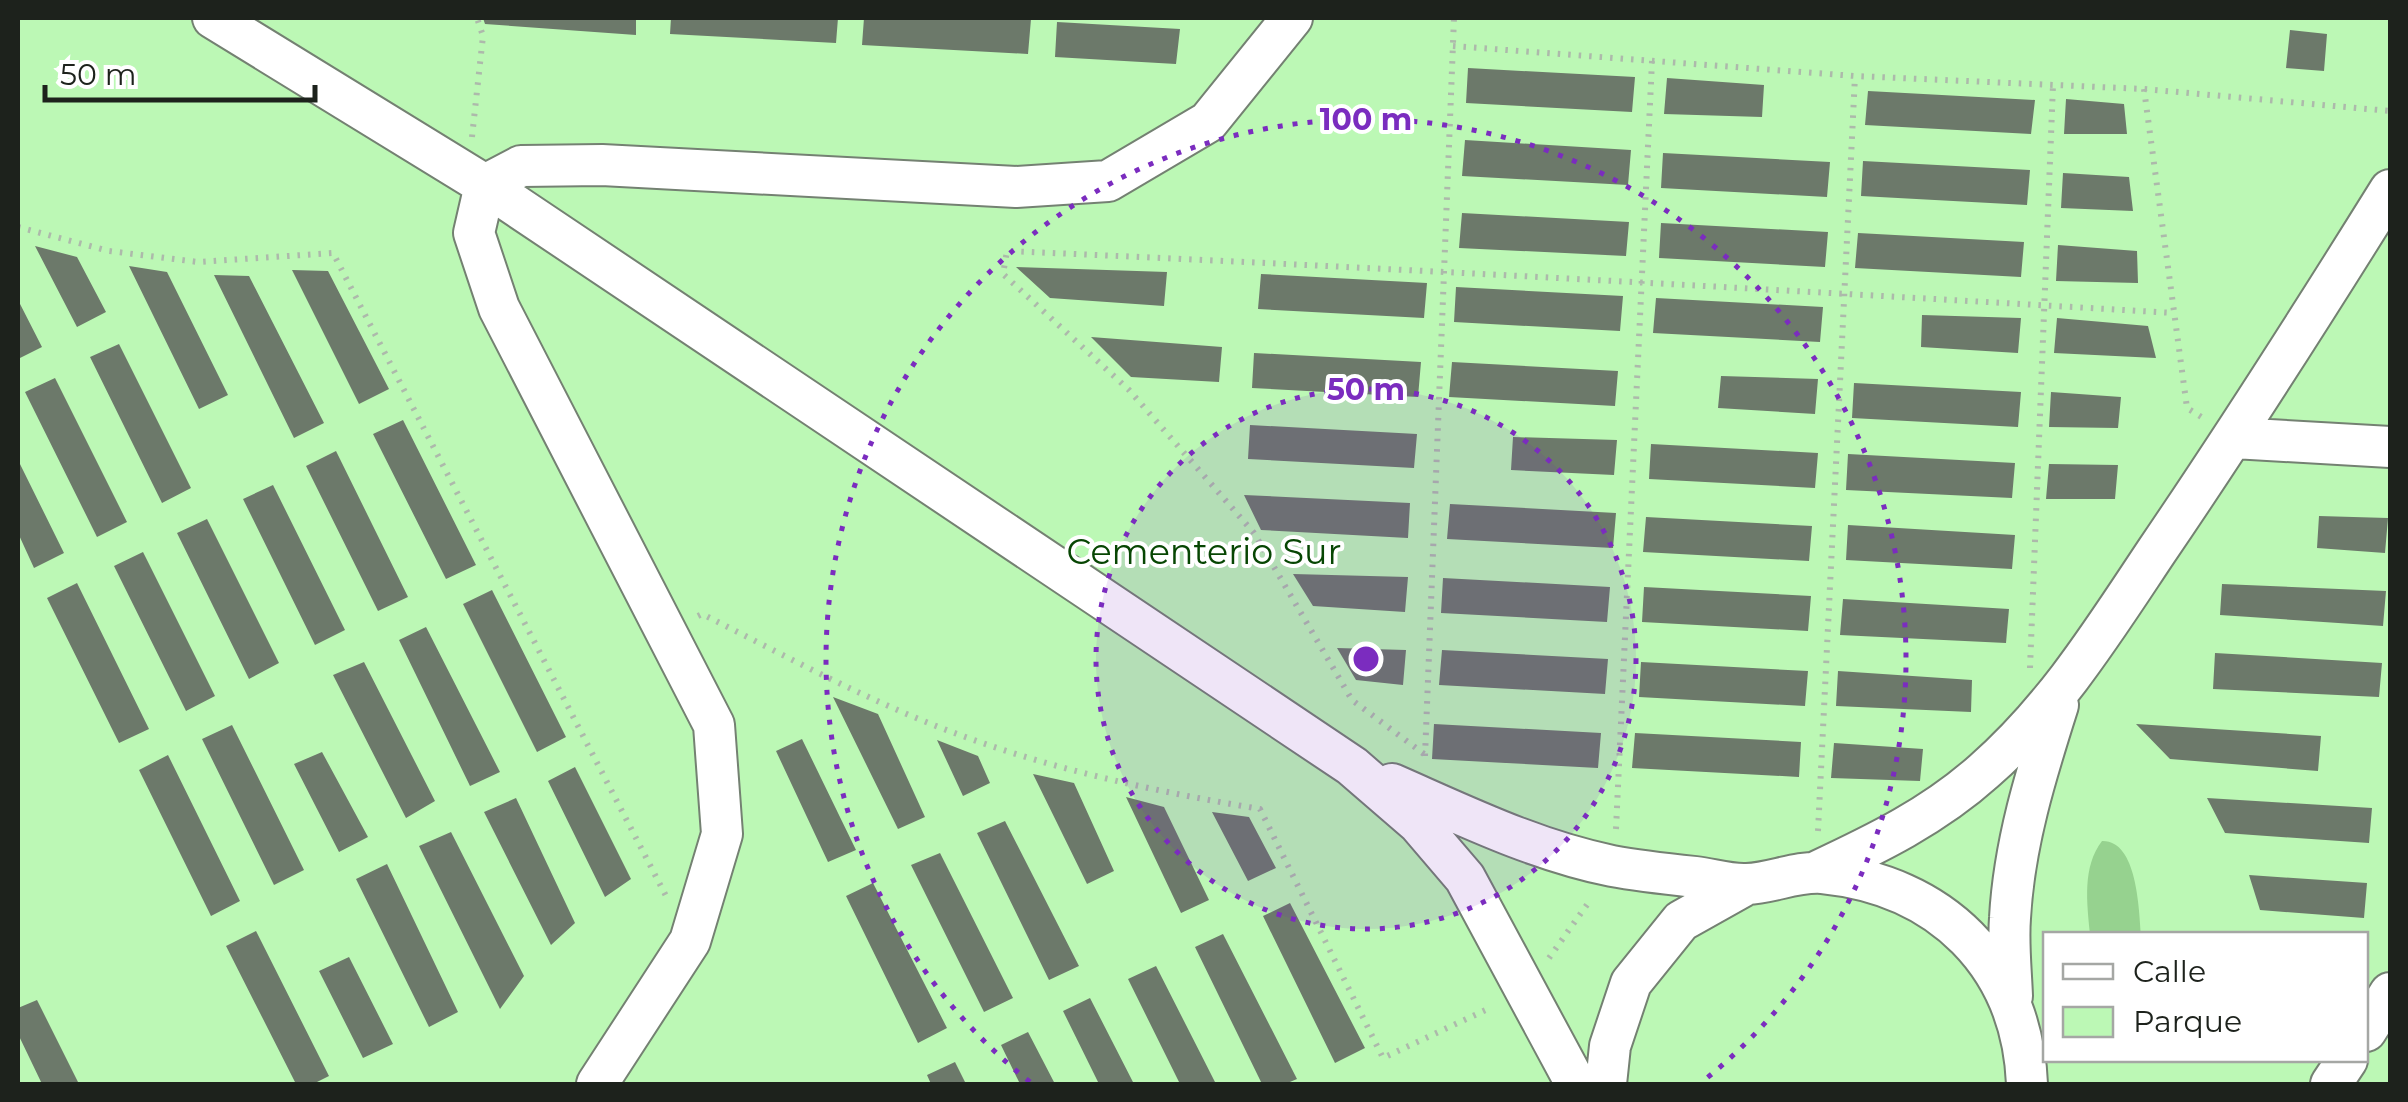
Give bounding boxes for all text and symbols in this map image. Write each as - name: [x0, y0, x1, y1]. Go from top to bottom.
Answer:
- scale bar: [45, 40, 315, 102]
- text: 50 m: [60, 56, 137, 93]
- text: 100 m: [1320, 101, 1412, 138]
- text: 50 m: [1327, 371, 1405, 408]
- park label: Cementerio Sur: [1066, 530, 1342, 573]
- centre of rings: [1348, 641, 1384, 677]
- legend: [2043, 932, 2368, 1062]
- text: Calle: [2133, 953, 2206, 990]
- text: Parque: [2133, 1003, 2242, 1040]

